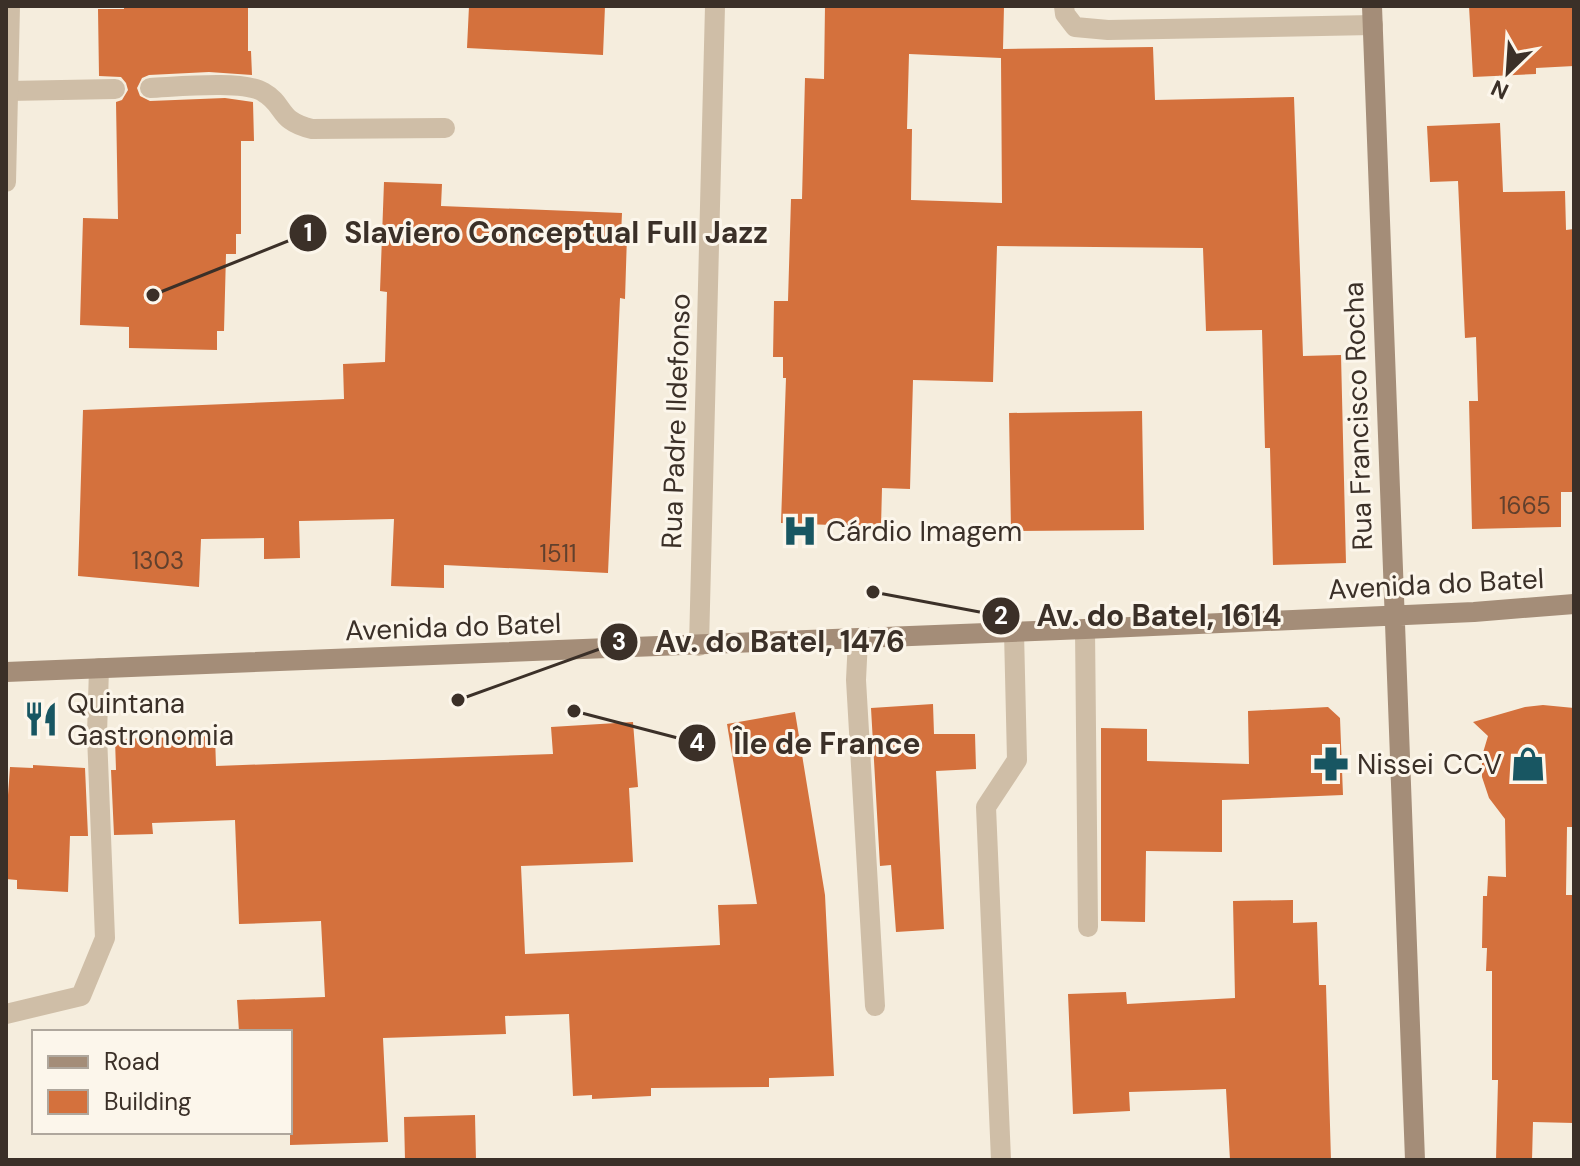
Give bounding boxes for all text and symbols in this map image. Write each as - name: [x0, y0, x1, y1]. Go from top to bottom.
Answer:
- north arrow: [1468, 32, 1548, 112]
- text: N: [1486, 73, 1513, 106]
- callout: Slaviero Conceptual Full Jazz: [288, 206, 784, 260]
- text: Slaviero Conceptual Full Jazz: [344, 213, 768, 252]
- text: 1: [304, 217, 312, 248]
- street label: Rua Francisco Rocha: [1335, 281, 1381, 551]
- street label: Rua Padre Ildefonso: [653, 293, 699, 549]
- house number: 1665: [1499, 490, 1551, 521]
- hospital icon: Cárdio Imagem: [781, 512, 819, 550]
- place label: Cárdio Imagem: [826, 513, 1022, 550]
- house number: 1511: [539, 538, 577, 569]
- house number: 1303: [132, 545, 184, 576]
- street label: Avenida do Batel: [1327, 560, 1545, 608]
- callout: Av. do Batel, 1614: [981, 589, 1298, 643]
- text: Av. do Batel, 1614: [1037, 596, 1281, 635]
- text: 2: [994, 600, 1008, 631]
- street label: Avenida do Batel: [344, 605, 562, 649]
- callout: Av. do Batel, 1476: [599, 615, 921, 669]
- text: Av. do Batel, 1476: [655, 622, 905, 661]
- text: 3: [612, 626, 626, 657]
- place label: Quintana Gastronomia: [67, 685, 234, 754]
- restaurant icon: Quintana Gastronomia: [22, 700, 60, 738]
- callout: Île de France: [677, 716, 937, 770]
- text: Île de France: [732, 724, 921, 763]
- text: 4: [689, 727, 705, 758]
- pharmacy icon: Nissei: [1312, 745, 1350, 783]
- shop icon: CCV: [1509, 745, 1547, 783]
- place label: Nissei: [1357, 746, 1434, 783]
- place label: CCV: [1443, 746, 1502, 783]
- legend: [32, 1030, 292, 1134]
- text: Road: [104, 1046, 160, 1077]
- text: Building: [104, 1086, 191, 1117]

